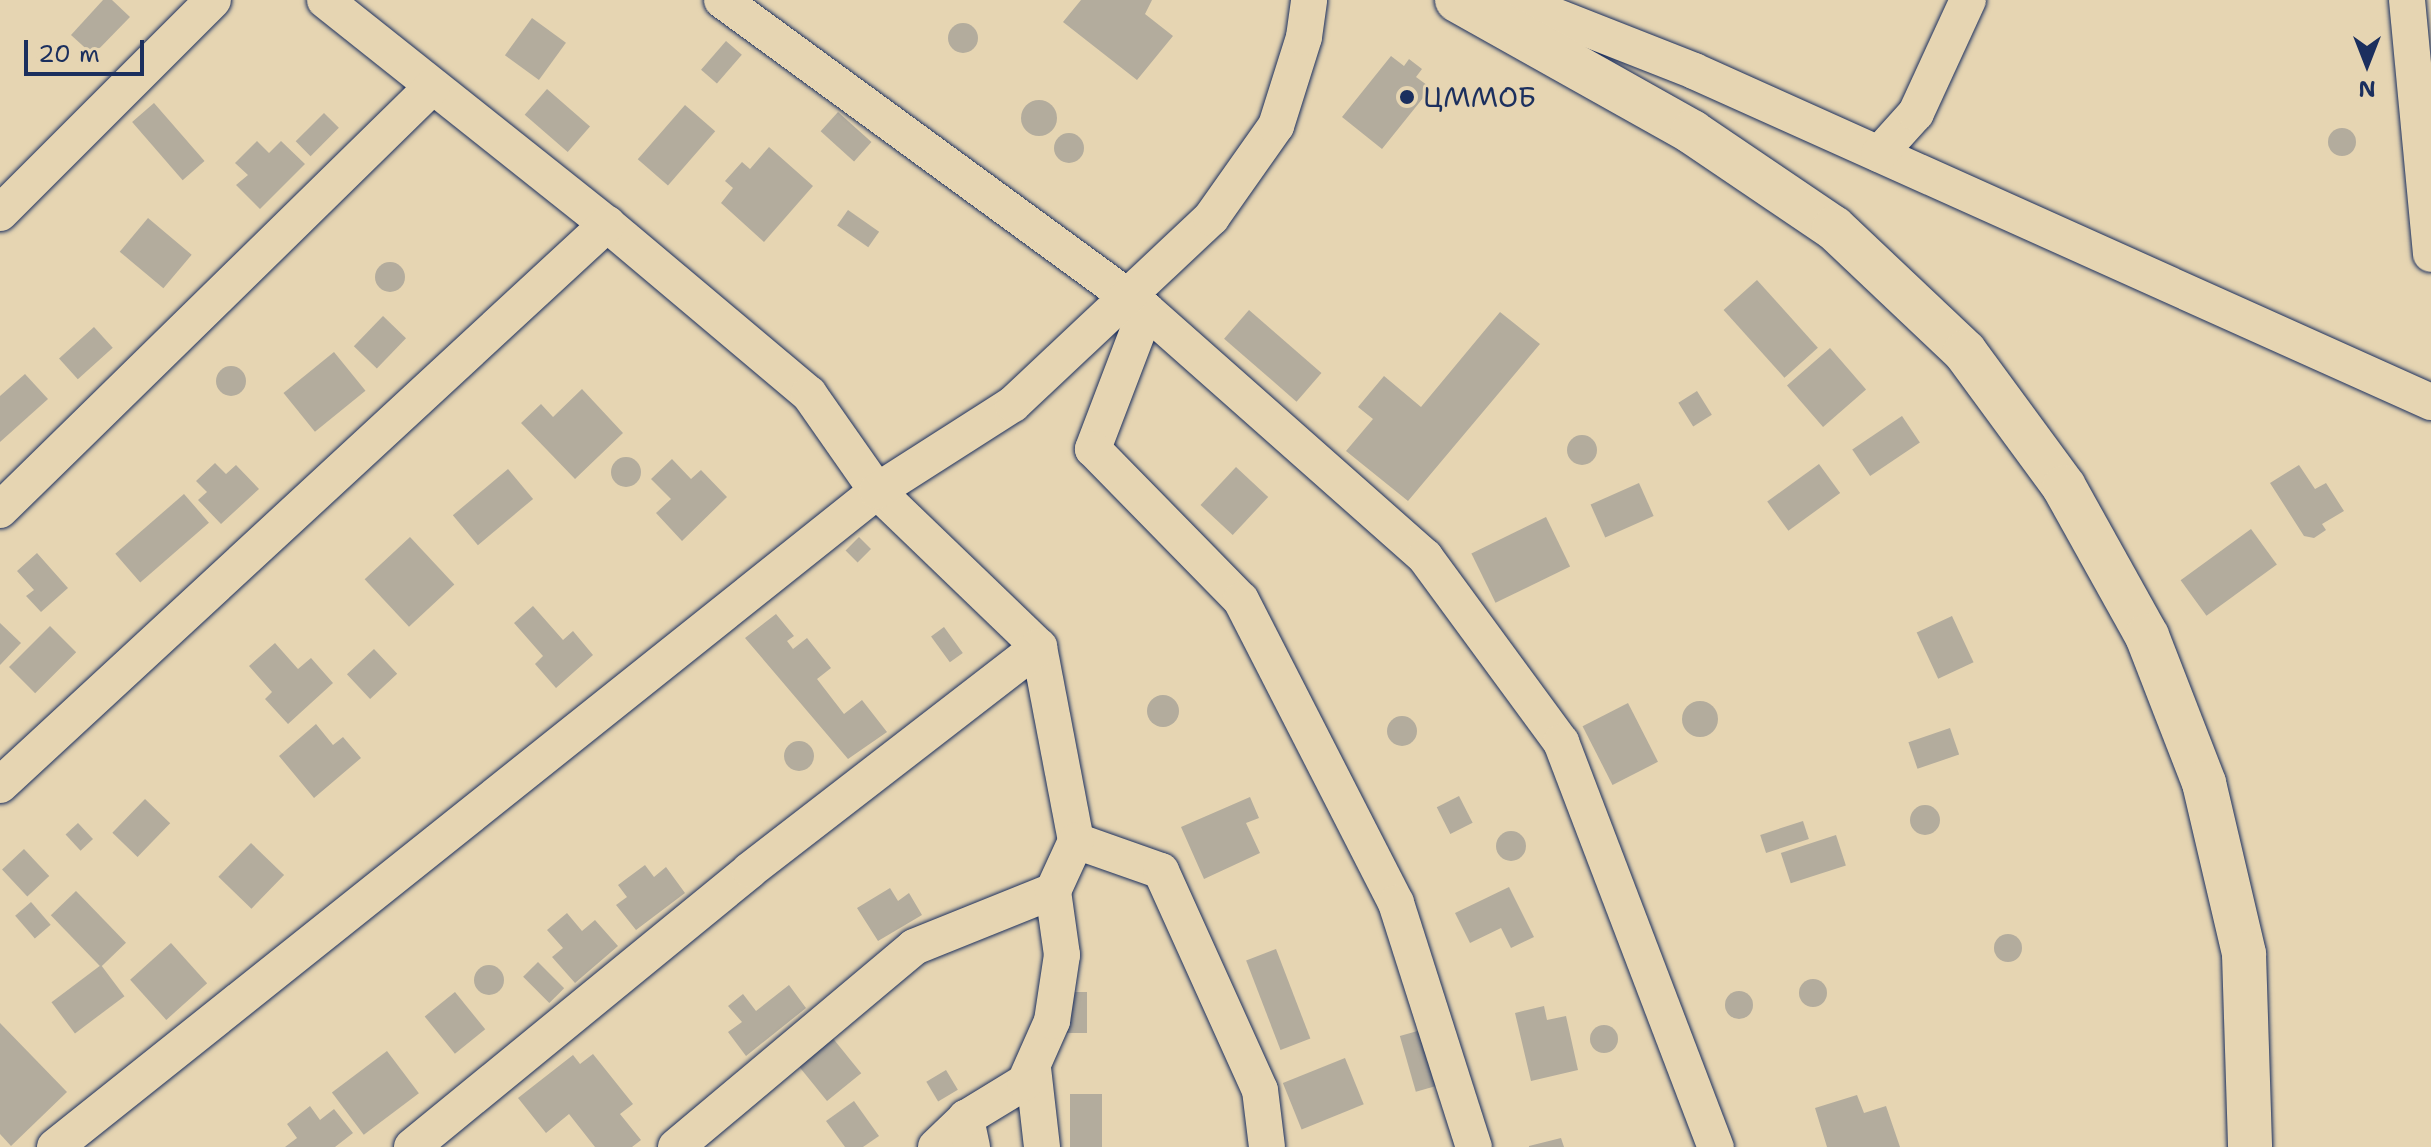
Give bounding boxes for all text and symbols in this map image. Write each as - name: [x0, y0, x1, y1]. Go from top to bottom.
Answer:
- scale bar: [28, 24, 148, 74]
- north arrow: [2327, 24, 2407, 104]
- text: 20 m: [38, 38, 100, 70]
- text: N: [2358, 74, 2376, 103]
- place label: ЦММОБ: [1423, 80, 1536, 114]
- marker: ЦММОБ: [1398, 88, 1416, 106]

